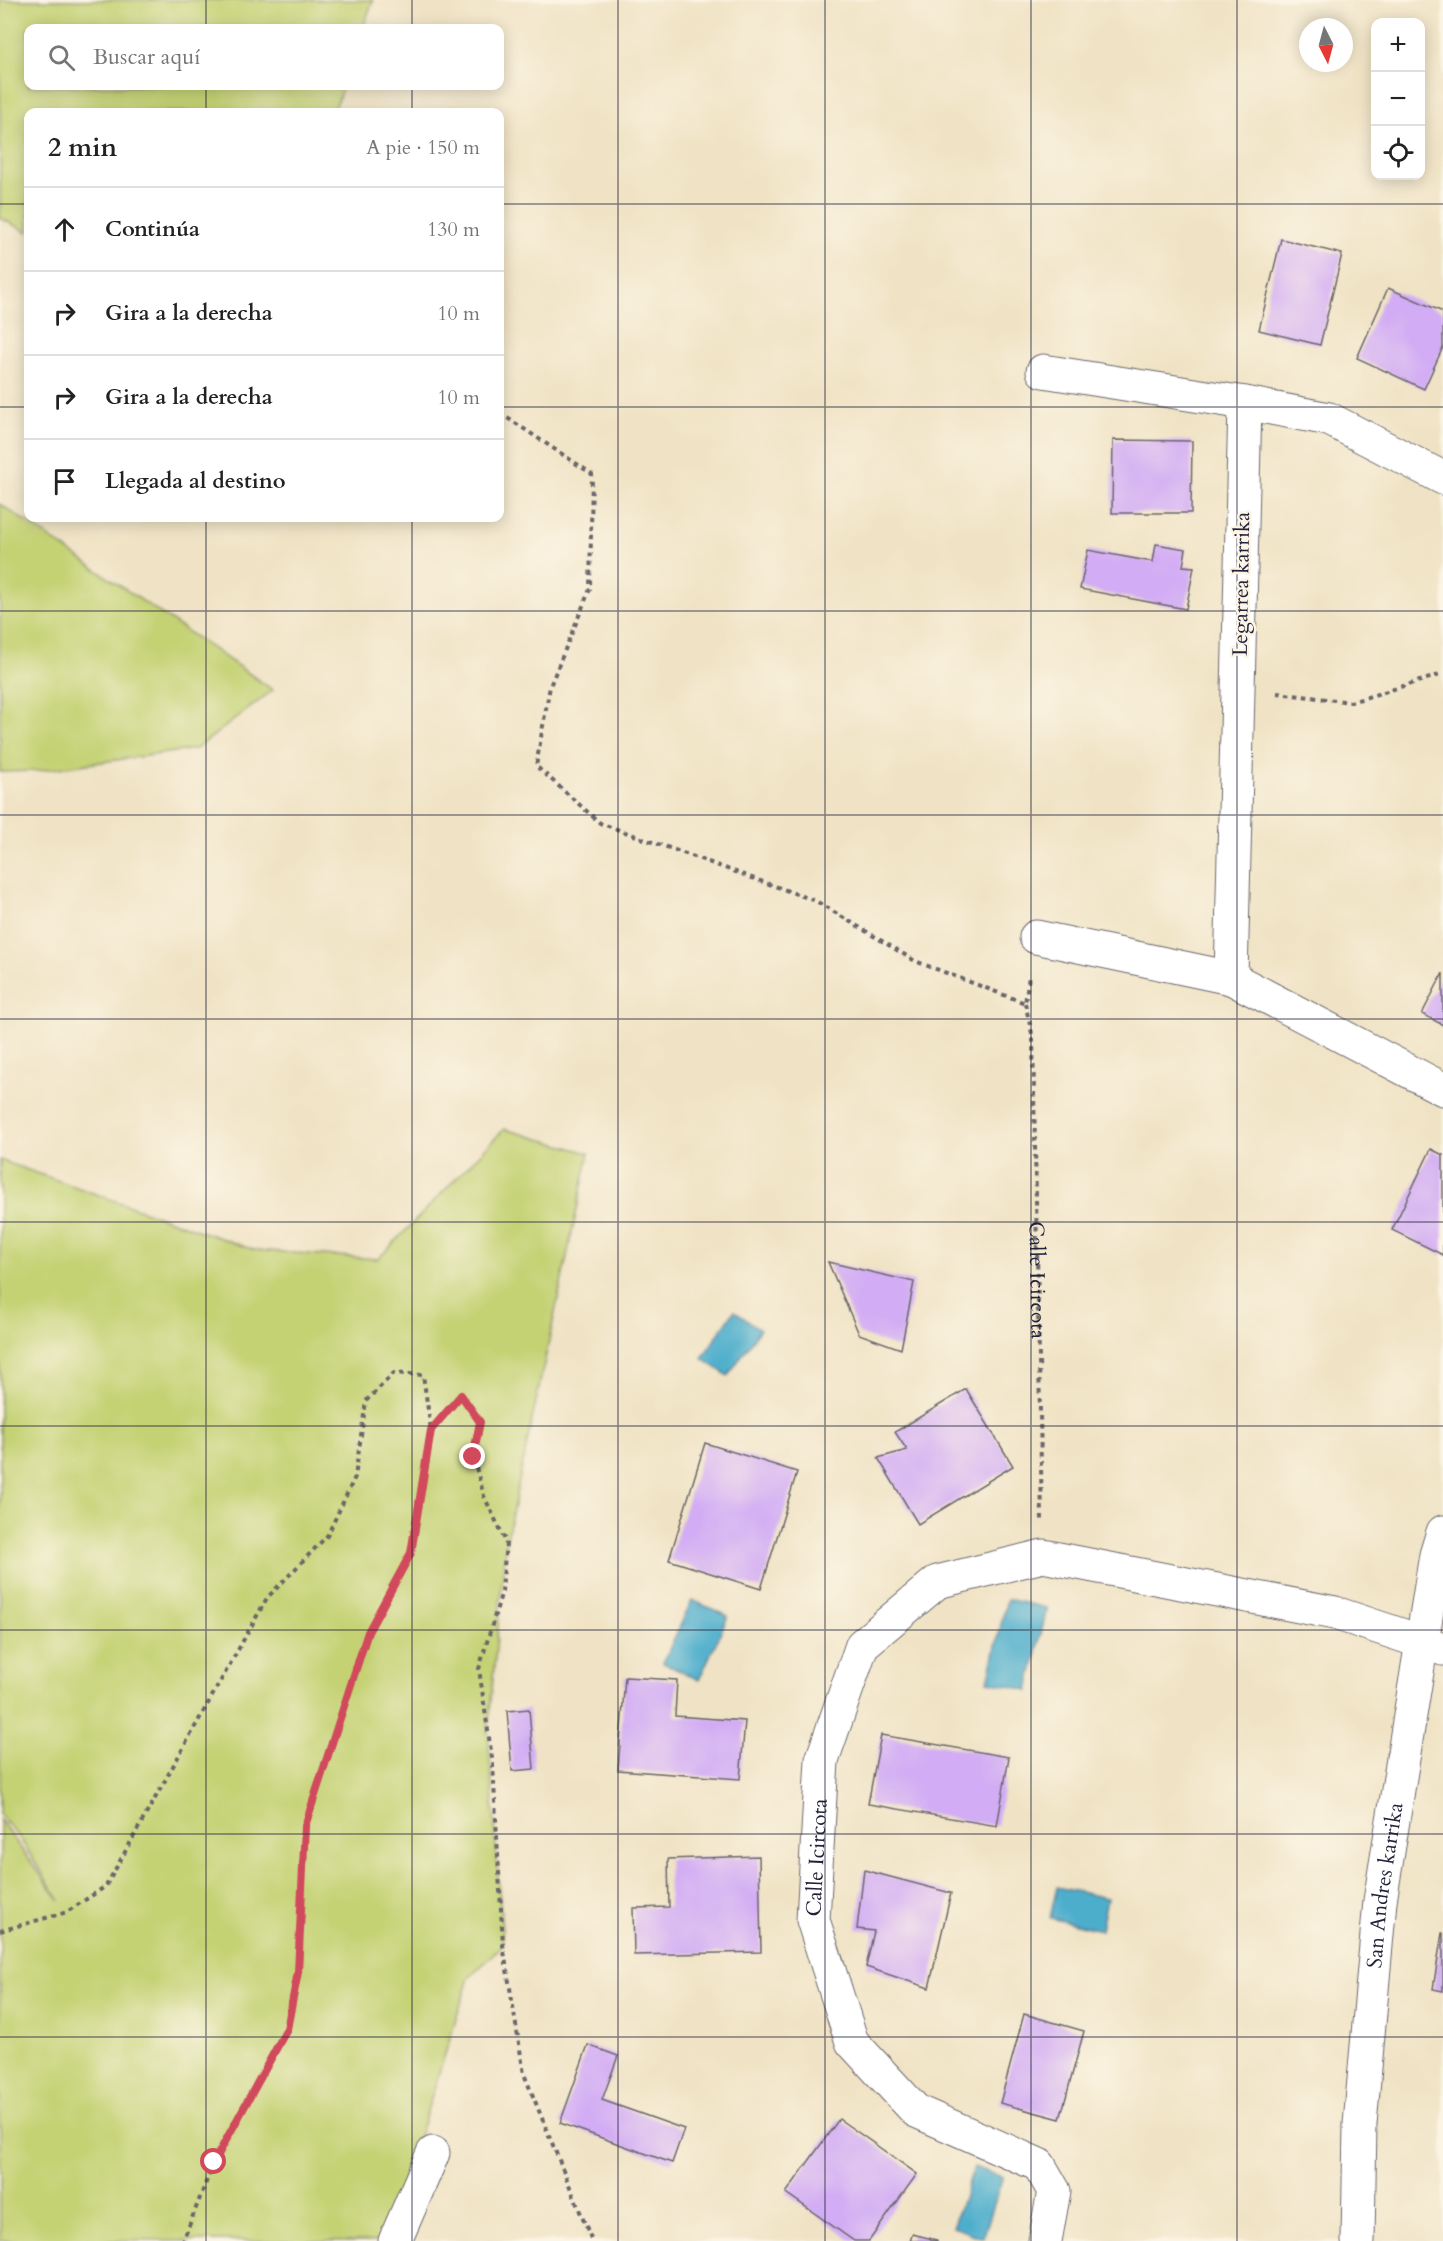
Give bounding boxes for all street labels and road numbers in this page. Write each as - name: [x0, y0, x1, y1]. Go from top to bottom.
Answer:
- street label: Legarrea karrika: [1226, 512, 1257, 657]
- street label: Calle Icircota: [1021, 1221, 1053, 1339]
- street label: Calle Icircota: [799, 1798, 835, 1917]
- street label: San Andres karrika: [1360, 1800, 1411, 1970]

